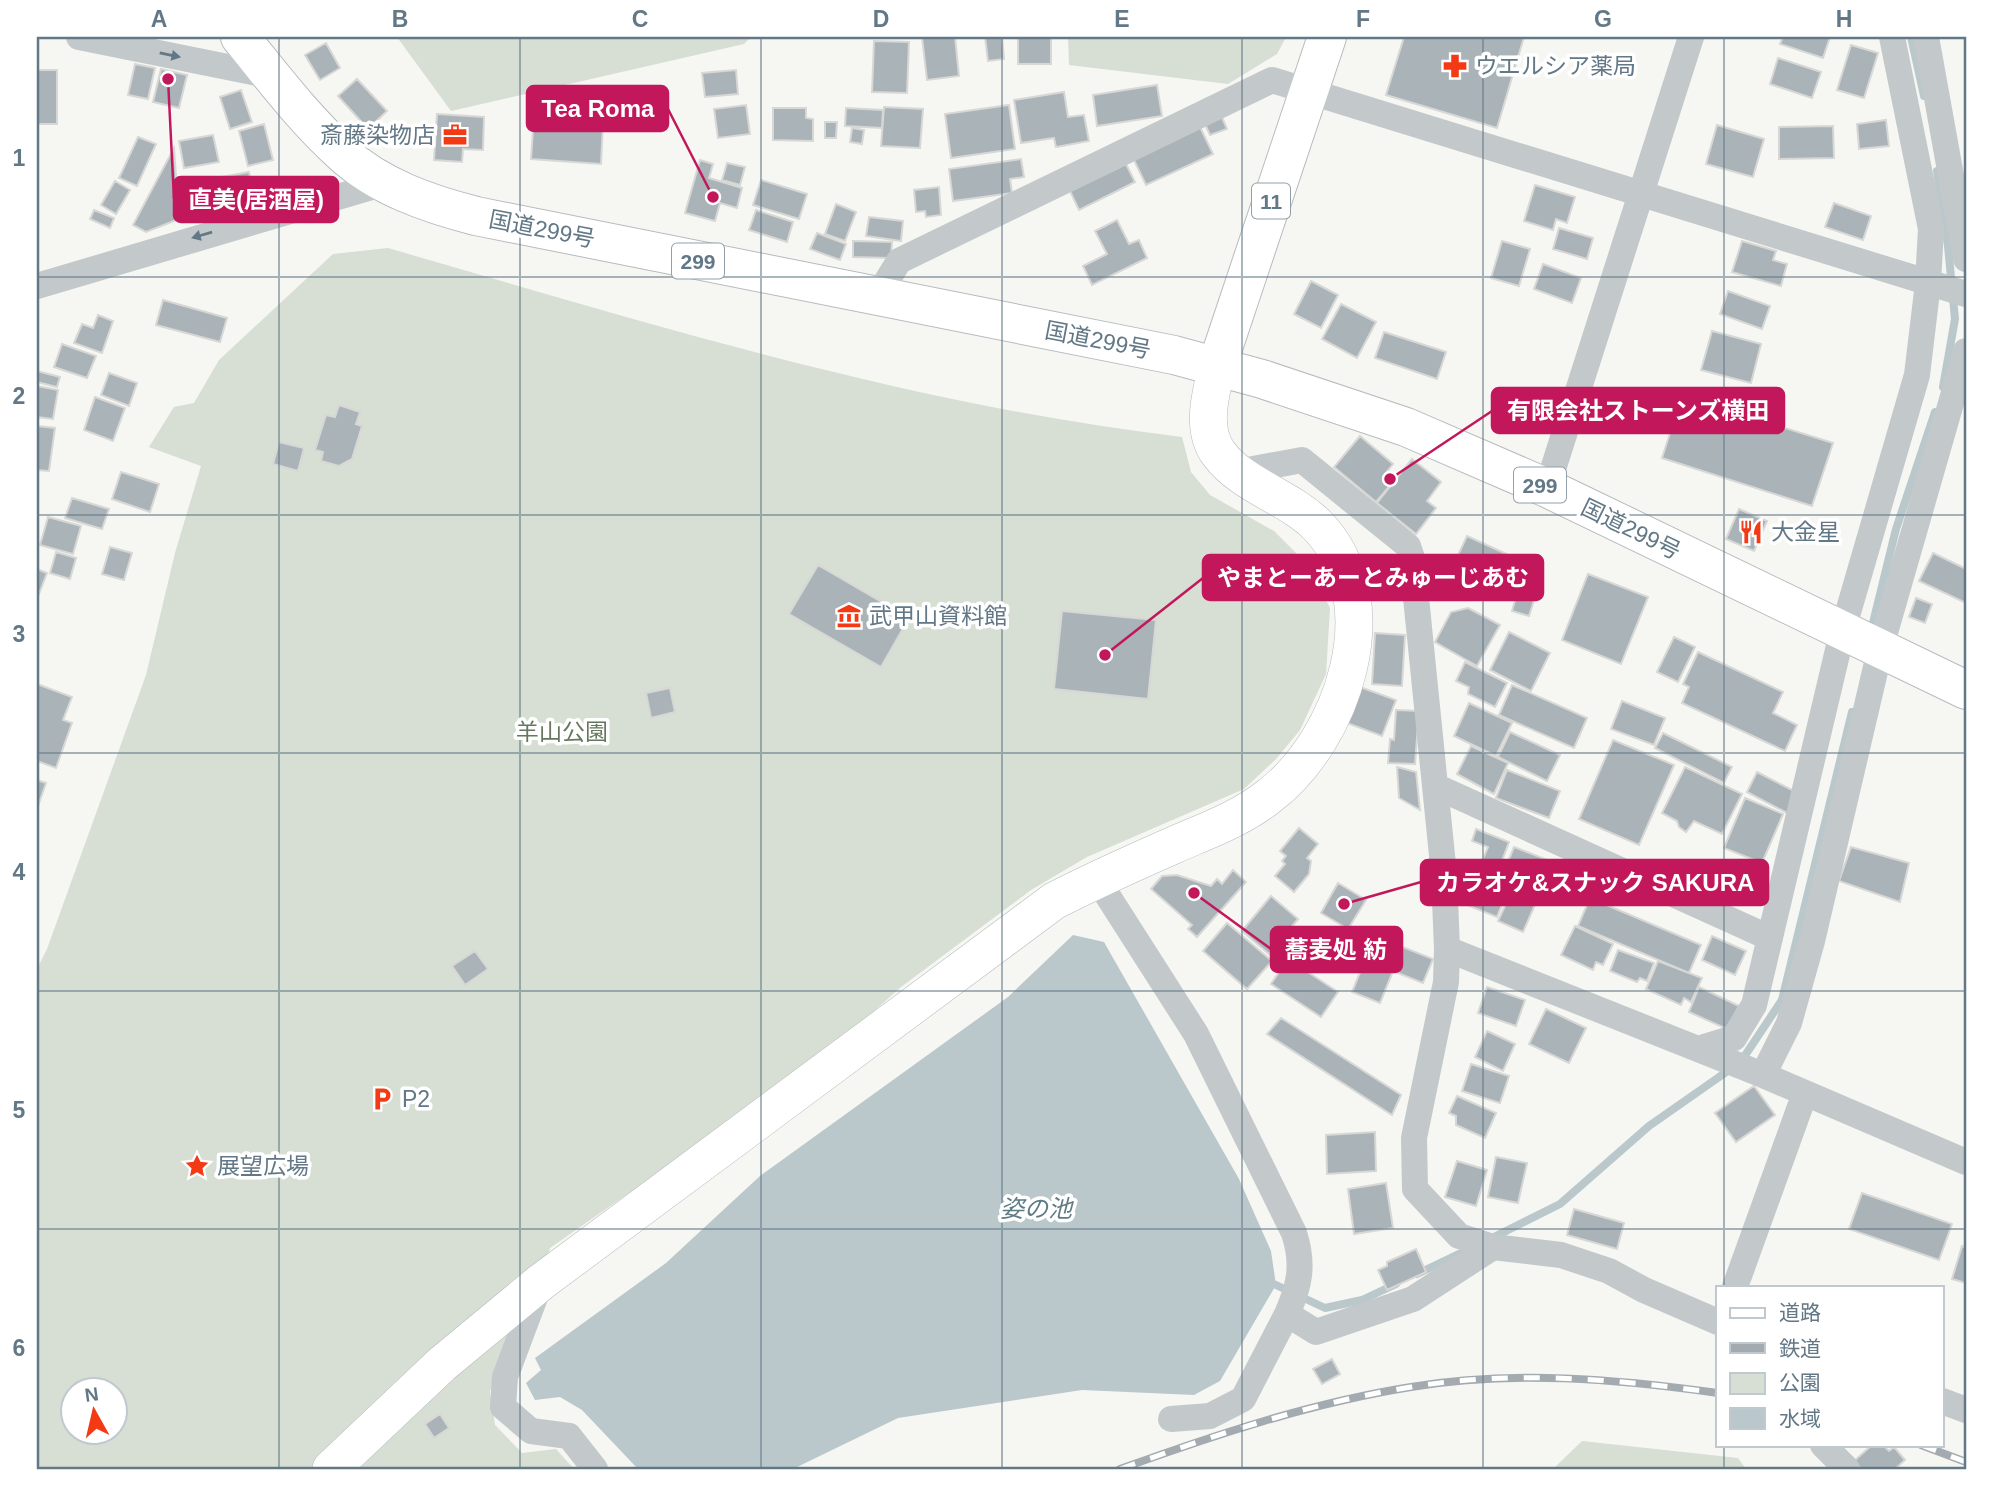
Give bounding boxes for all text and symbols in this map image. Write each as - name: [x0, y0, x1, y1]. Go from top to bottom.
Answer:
- text: A: [151, 6, 167, 32]
- text: B: [392, 6, 408, 32]
- text: C: [632, 6, 648, 32]
- text: D: [873, 6, 889, 32]
- text: E: [1114, 6, 1130, 32]
- text: F: [1356, 6, 1370, 32]
- text: G: [1594, 6, 1612, 32]
- text: H: [1836, 6, 1852, 32]
- one-way arrow: [159, 50, 181, 61]
- pharmacy icon: ウエルシア薬局: [1441, 52, 1469, 80]
- place label: ウエルシア薬局: [1475, 53, 1636, 79]
- callout: Tea Roma: [527, 86, 668, 131]
- text: Tea Roma: [542, 95, 655, 122]
- office icon: 斎藤染物店: [441, 121, 469, 149]
- place label: 斎藤染物店: [320, 122, 435, 148]
- text: 1: [13, 145, 26, 171]
- callout: 直美(居酒屋): [174, 177, 338, 222]
- road number: 11: [1252, 184, 1290, 218]
- text: 直美(居酒屋): [188, 186, 324, 213]
- street label: 国道299号: [487, 206, 597, 252]
- one-way arrow: [191, 230, 213, 241]
- road number: 299: [672, 244, 724, 278]
- street label: 国道299号: [1043, 317, 1153, 363]
- text: 2: [13, 383, 25, 409]
- callout: 有限会社ストーンズ横田: [1492, 388, 1784, 433]
- text: 有限会社ストーンズ横田: [1507, 397, 1769, 424]
- road number: 299: [1514, 468, 1566, 503]
- street label: 国道299号: [1577, 494, 1685, 564]
- restaurant icon: 大金星: [1737, 518, 1765, 546]
- place label: 大金星: [1771, 519, 1840, 545]
- callout: やまとーあーとみゅーじあむ: [1203, 555, 1543, 600]
- text: やまとーあーとみゅーじあむ: [1217, 564, 1529, 591]
- museum icon: 武甲山資料館: [835, 602, 863, 630]
- place label: 武甲山資料館: [869, 603, 1007, 629]
- text: 3: [13, 621, 25, 647]
- park label: 羊山公園: [516, 719, 608, 745]
- text: 4: [13, 859, 26, 885]
- callout: カラオケ&スナック SAKURA: [1421, 860, 1768, 905]
- text: カラオケ&スナック SAKURA: [1436, 869, 1754, 896]
- callout: 蕎麦処 紡: [1271, 927, 1402, 972]
- text: 蕎麦処 紡: [1285, 936, 1387, 963]
- parking icon: P2: [368, 1085, 396, 1113]
- place label: P2: [402, 1086, 430, 1112]
- text: 5: [13, 1097, 26, 1123]
- place icon: 展望広場: [183, 1152, 211, 1180]
- place label: 展望広場: [217, 1153, 309, 1179]
- water label: 姿の池: [1000, 1195, 1074, 1222]
- legend: [1716, 1286, 1944, 1446]
- text: 道路: [1779, 1301, 1821, 1324]
- text: 6: [13, 1335, 25, 1361]
- text: 鉄道: [1779, 1337, 1821, 1360]
- text: 公園: [1779, 1371, 1821, 1394]
- north arrow: [60, 1376, 130, 1446]
- text: N: [83, 1383, 100, 1406]
- text: 水域: [1779, 1407, 1821, 1430]

